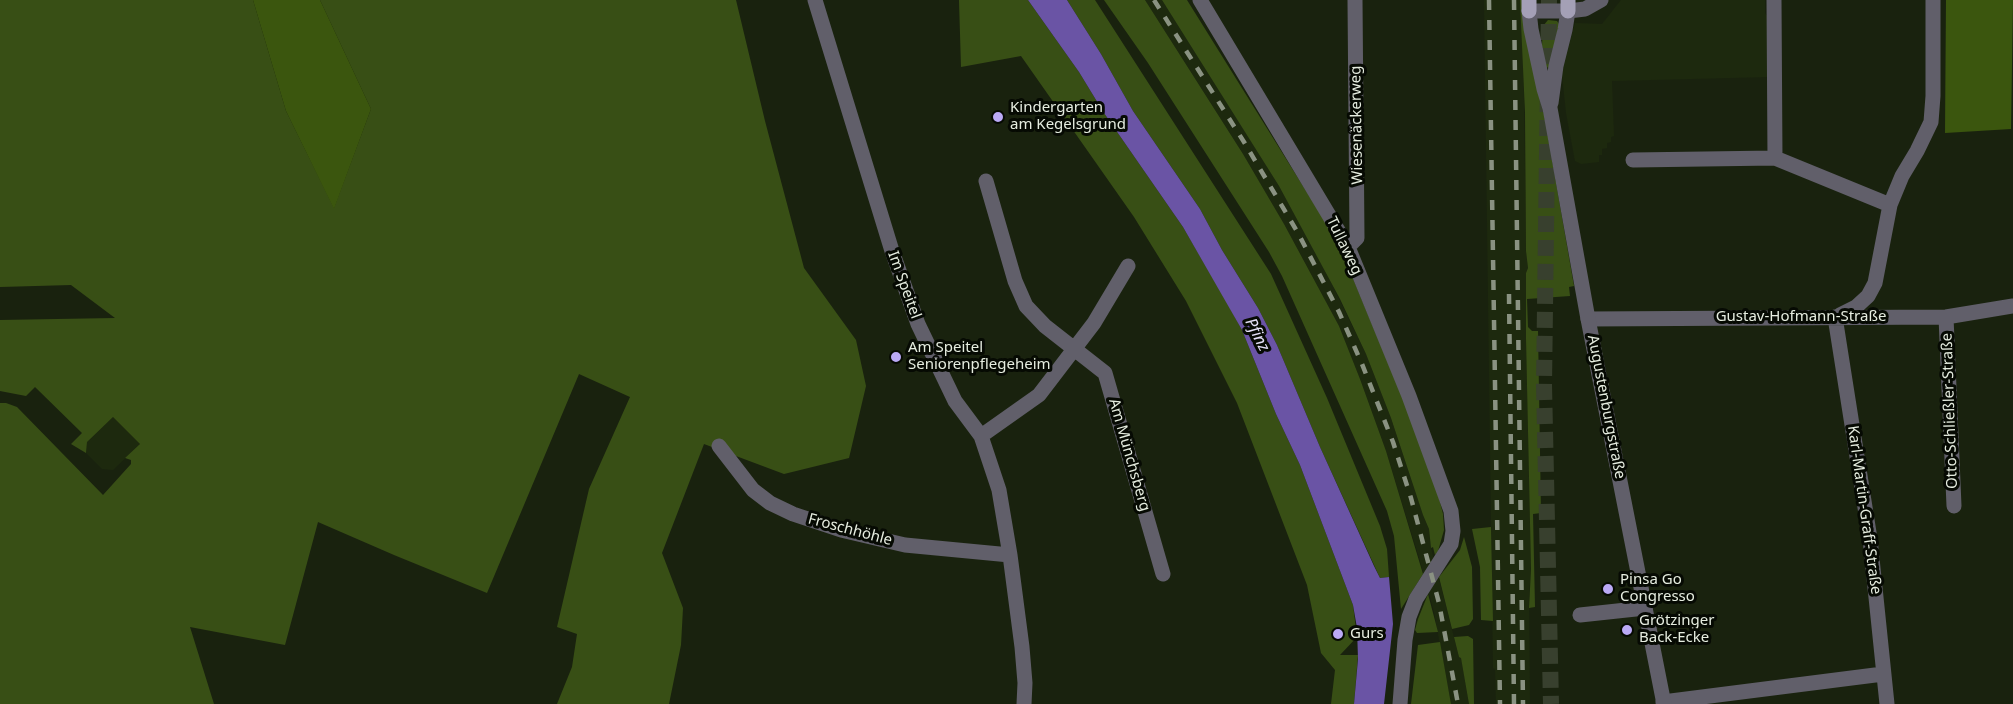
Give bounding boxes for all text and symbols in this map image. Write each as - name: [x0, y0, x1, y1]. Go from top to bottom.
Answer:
- street label: Wiesenäckerweg: [1347, 65, 1367, 185]
- place label: Kindergarten am Kegelsgrund: [1010, 99, 1126, 134]
- marker: Kindergarten am Kegelsgrund: [991, 110, 1005, 124]
- street label: Tullaweg: [1322, 214, 1366, 278]
- street label: Im Speitel: [883, 249, 925, 321]
- street label: Gustav-Hofmann-Straße: [1716, 308, 1886, 326]
- water label: Pfinz: [1241, 315, 1273, 355]
- street label: Augustenburgstraße: [1583, 333, 1629, 481]
- street label: Otto-Schließler-Straße: [1938, 333, 1962, 489]
- place label: Am Speitel Seniorenpflegeheim: [908, 339, 1051, 374]
- marker: Am Speitel Seniorenpflegeheim: [889, 350, 903, 364]
- street label: Am Münchsberg: [1104, 397, 1154, 513]
- street label: Karl-Martin-Graff-Straße: [1843, 424, 1885, 596]
- street label: Froschhöhle: [806, 510, 894, 550]
- place label: Pinsa Go Congresso: [1620, 571, 1695, 606]
- marker: Pinsa Go Congresso: [1601, 582, 1615, 596]
- place label: Grötzinger Back-Ecke: [1639, 612, 1714, 647]
- marker: Grötzinger Back-Ecke: [1620, 623, 1634, 637]
- place label: Gurs: [1350, 625, 1384, 643]
- marker: Gurs: [1331, 627, 1345, 641]

